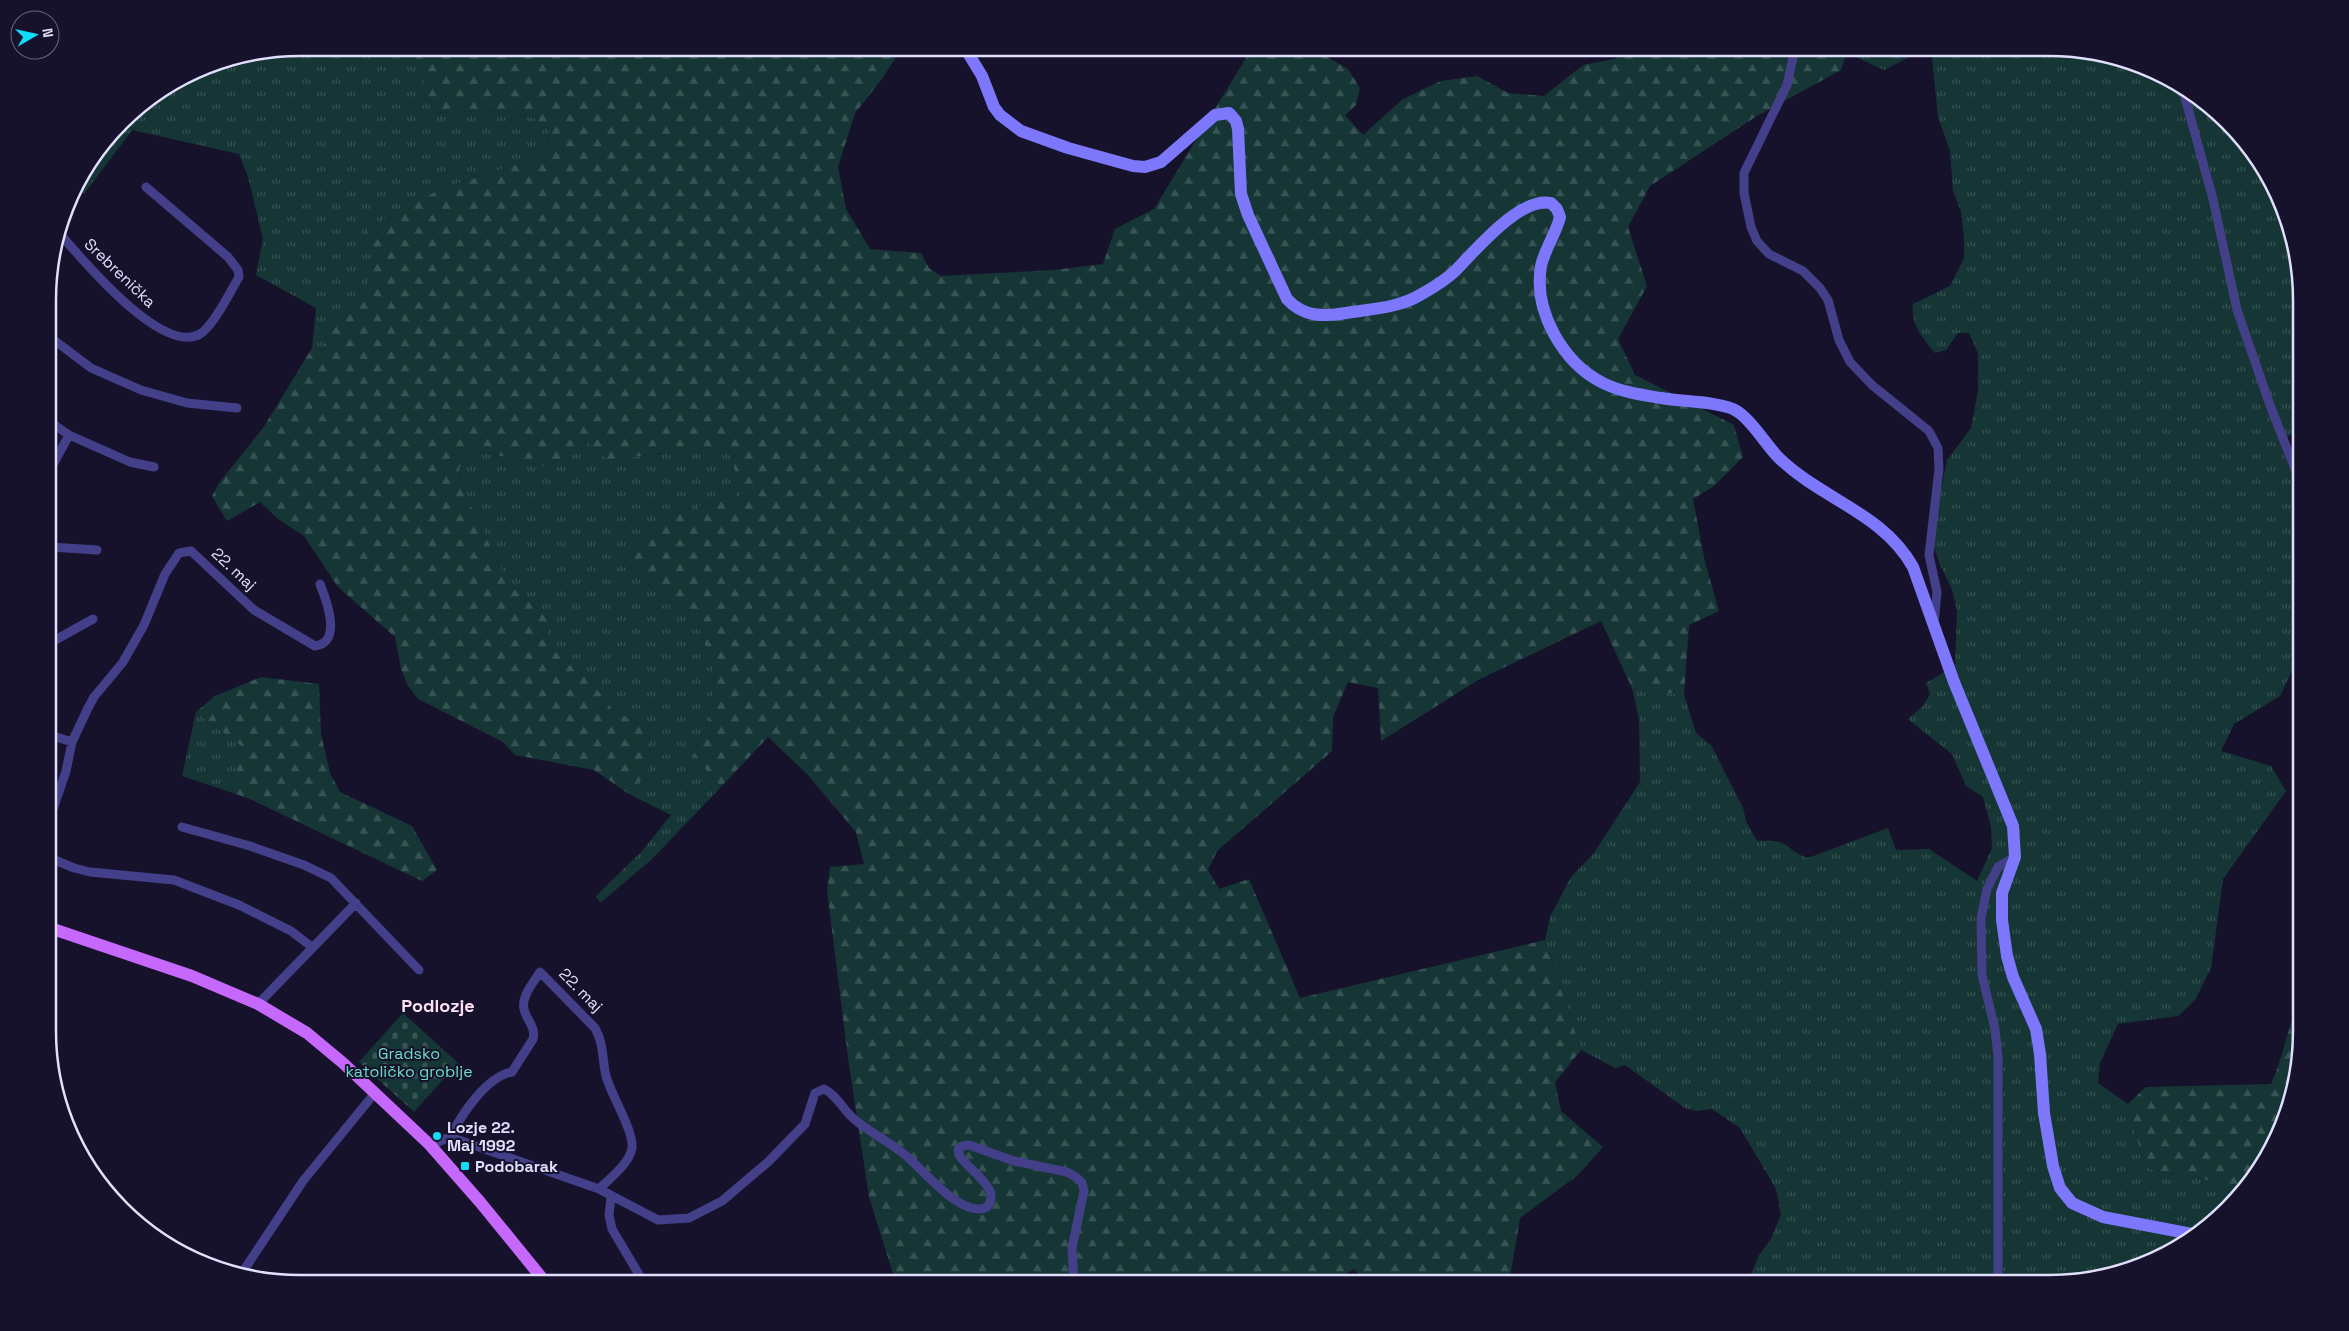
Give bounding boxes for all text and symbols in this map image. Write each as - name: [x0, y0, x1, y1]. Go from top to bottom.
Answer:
- north arrow: [10, 10, 60, 60]
- text: N: [38, 27, 57, 39]
- street label: Srebrenička: [80, 234, 160, 312]
- street label: 22. maj: [207, 543, 261, 595]
- street label: 22. maj: [555, 964, 607, 1016]
- district label: Podlozje: [401, 994, 475, 1017]
- park label: Gradsko katoličko groblje: [345, 1043, 473, 1082]
- place label: Lozje 22. Maj 1992: [447, 1117, 515, 1156]
- marker: Lozje 22. Maj 1992: [431, 1130, 443, 1142]
- place label: Podobarak: [475, 1156, 558, 1177]
- marker: Podobarak: [459, 1160, 471, 1172]

